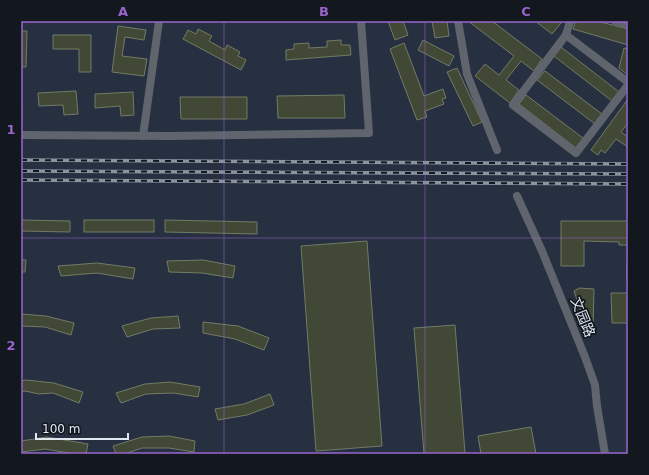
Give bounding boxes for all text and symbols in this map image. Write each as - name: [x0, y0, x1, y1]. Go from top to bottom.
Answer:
- text: A: [118, 4, 128, 19]
- text: B: [319, 4, 329, 19]
- text: C: [521, 4, 531, 19]
- text: 1: [6, 122, 16, 137]
- street label: 文园路: [568, 295, 598, 339]
- text: 2: [6, 338, 16, 353]
- scale bar: [36, 415, 128, 441]
- text: 100 m: [42, 422, 80, 436]

